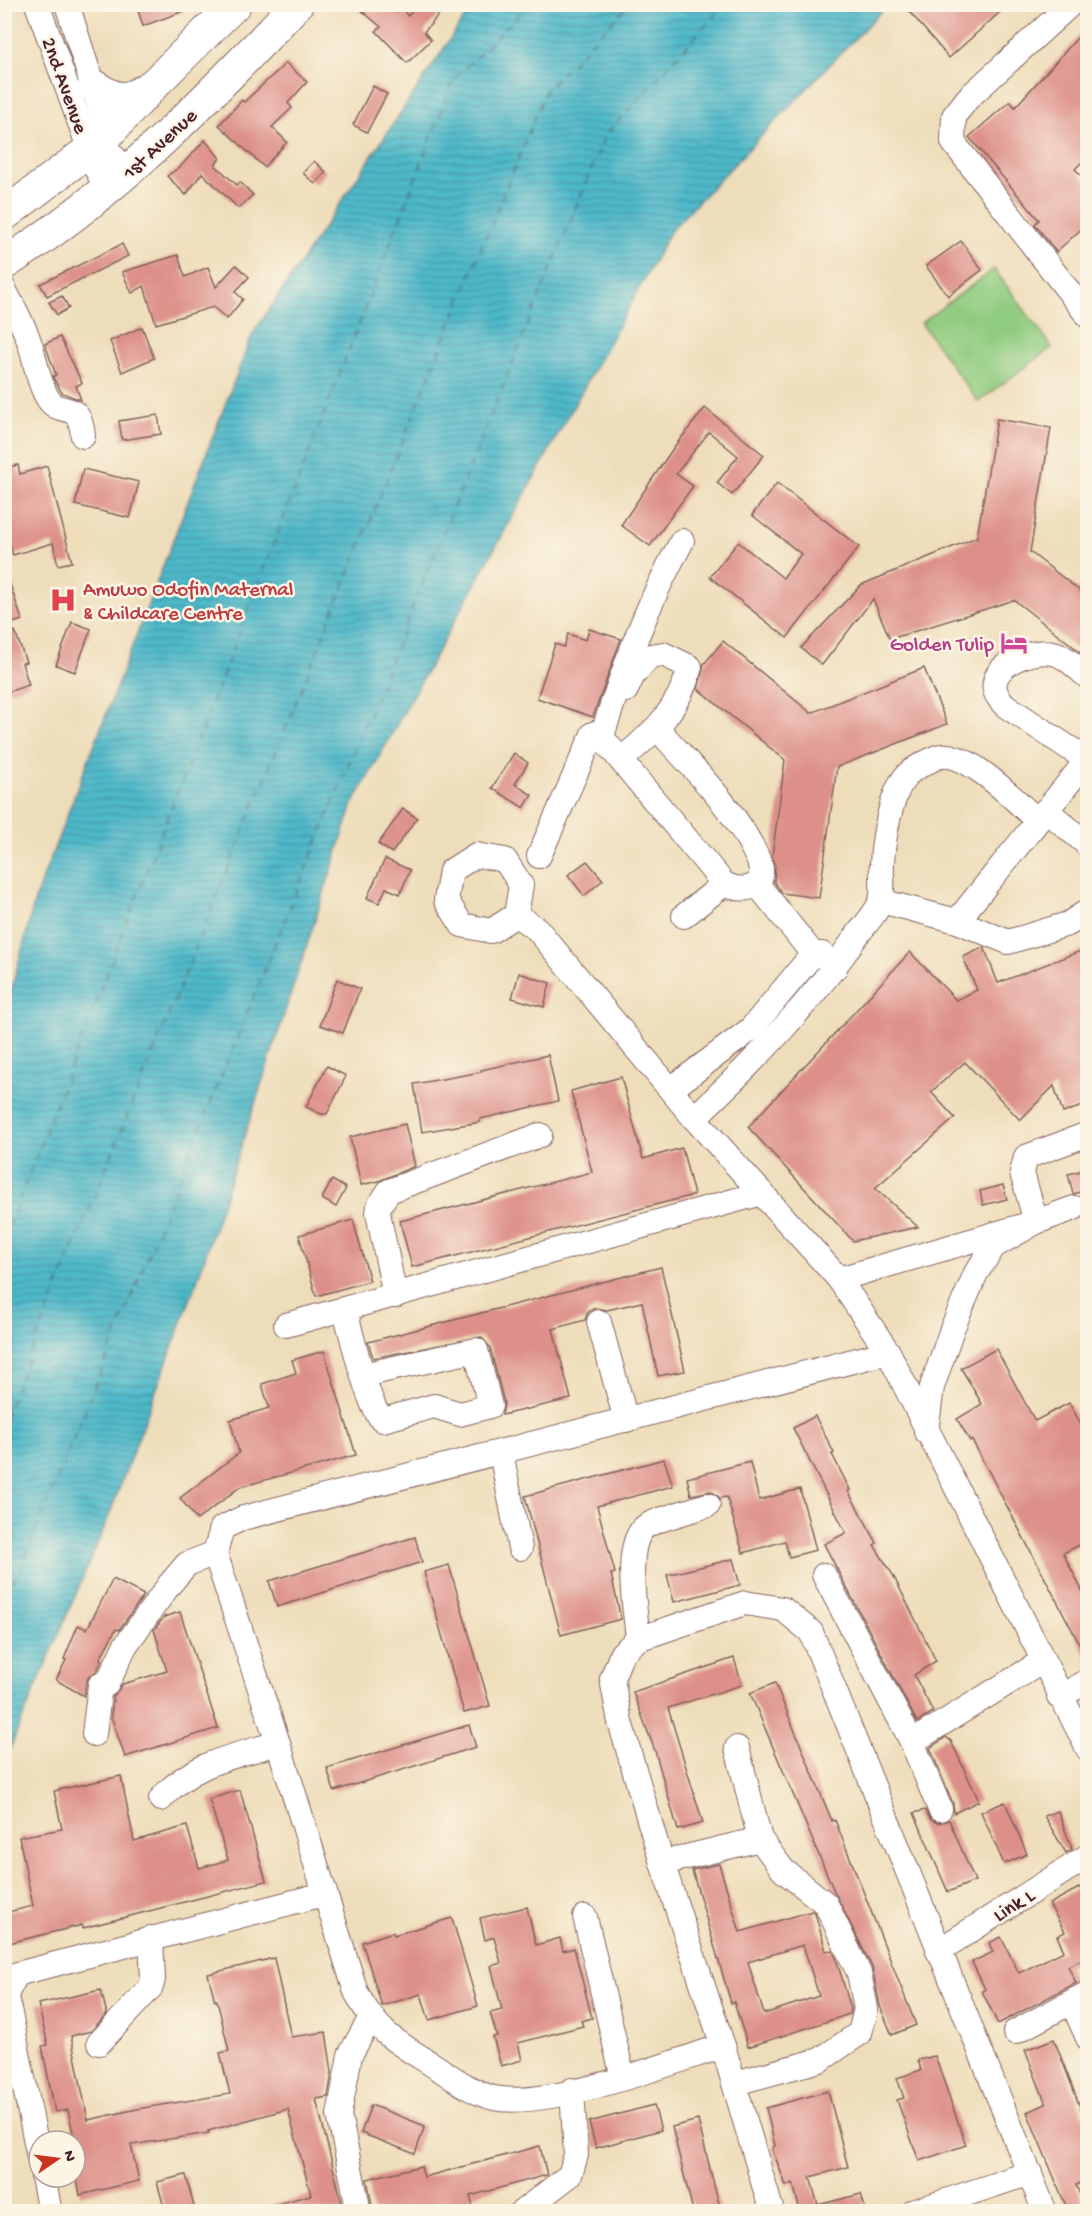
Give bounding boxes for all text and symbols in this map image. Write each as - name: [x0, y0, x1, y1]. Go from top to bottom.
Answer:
- street label: 2nd Avenue: [34, 35, 92, 139]
- street label: 1st Avenue: [118, 104, 205, 187]
- place label: Amuwo Odofin Maternal & Childcare Centre: [83, 579, 293, 628]
- hospital icon: Amuwo Odofin Maternal & Childcare Centre: [48, 585, 78, 615]
- hotel icon: Golden Tulip: [999, 628, 1029, 658]
- place label: Golden Tulip: [890, 634, 995, 659]
- street label: Link L: [989, 1884, 1041, 1929]
- north arrow: [27, 2129, 87, 2189]
- text: N: [58, 2149, 79, 2164]

